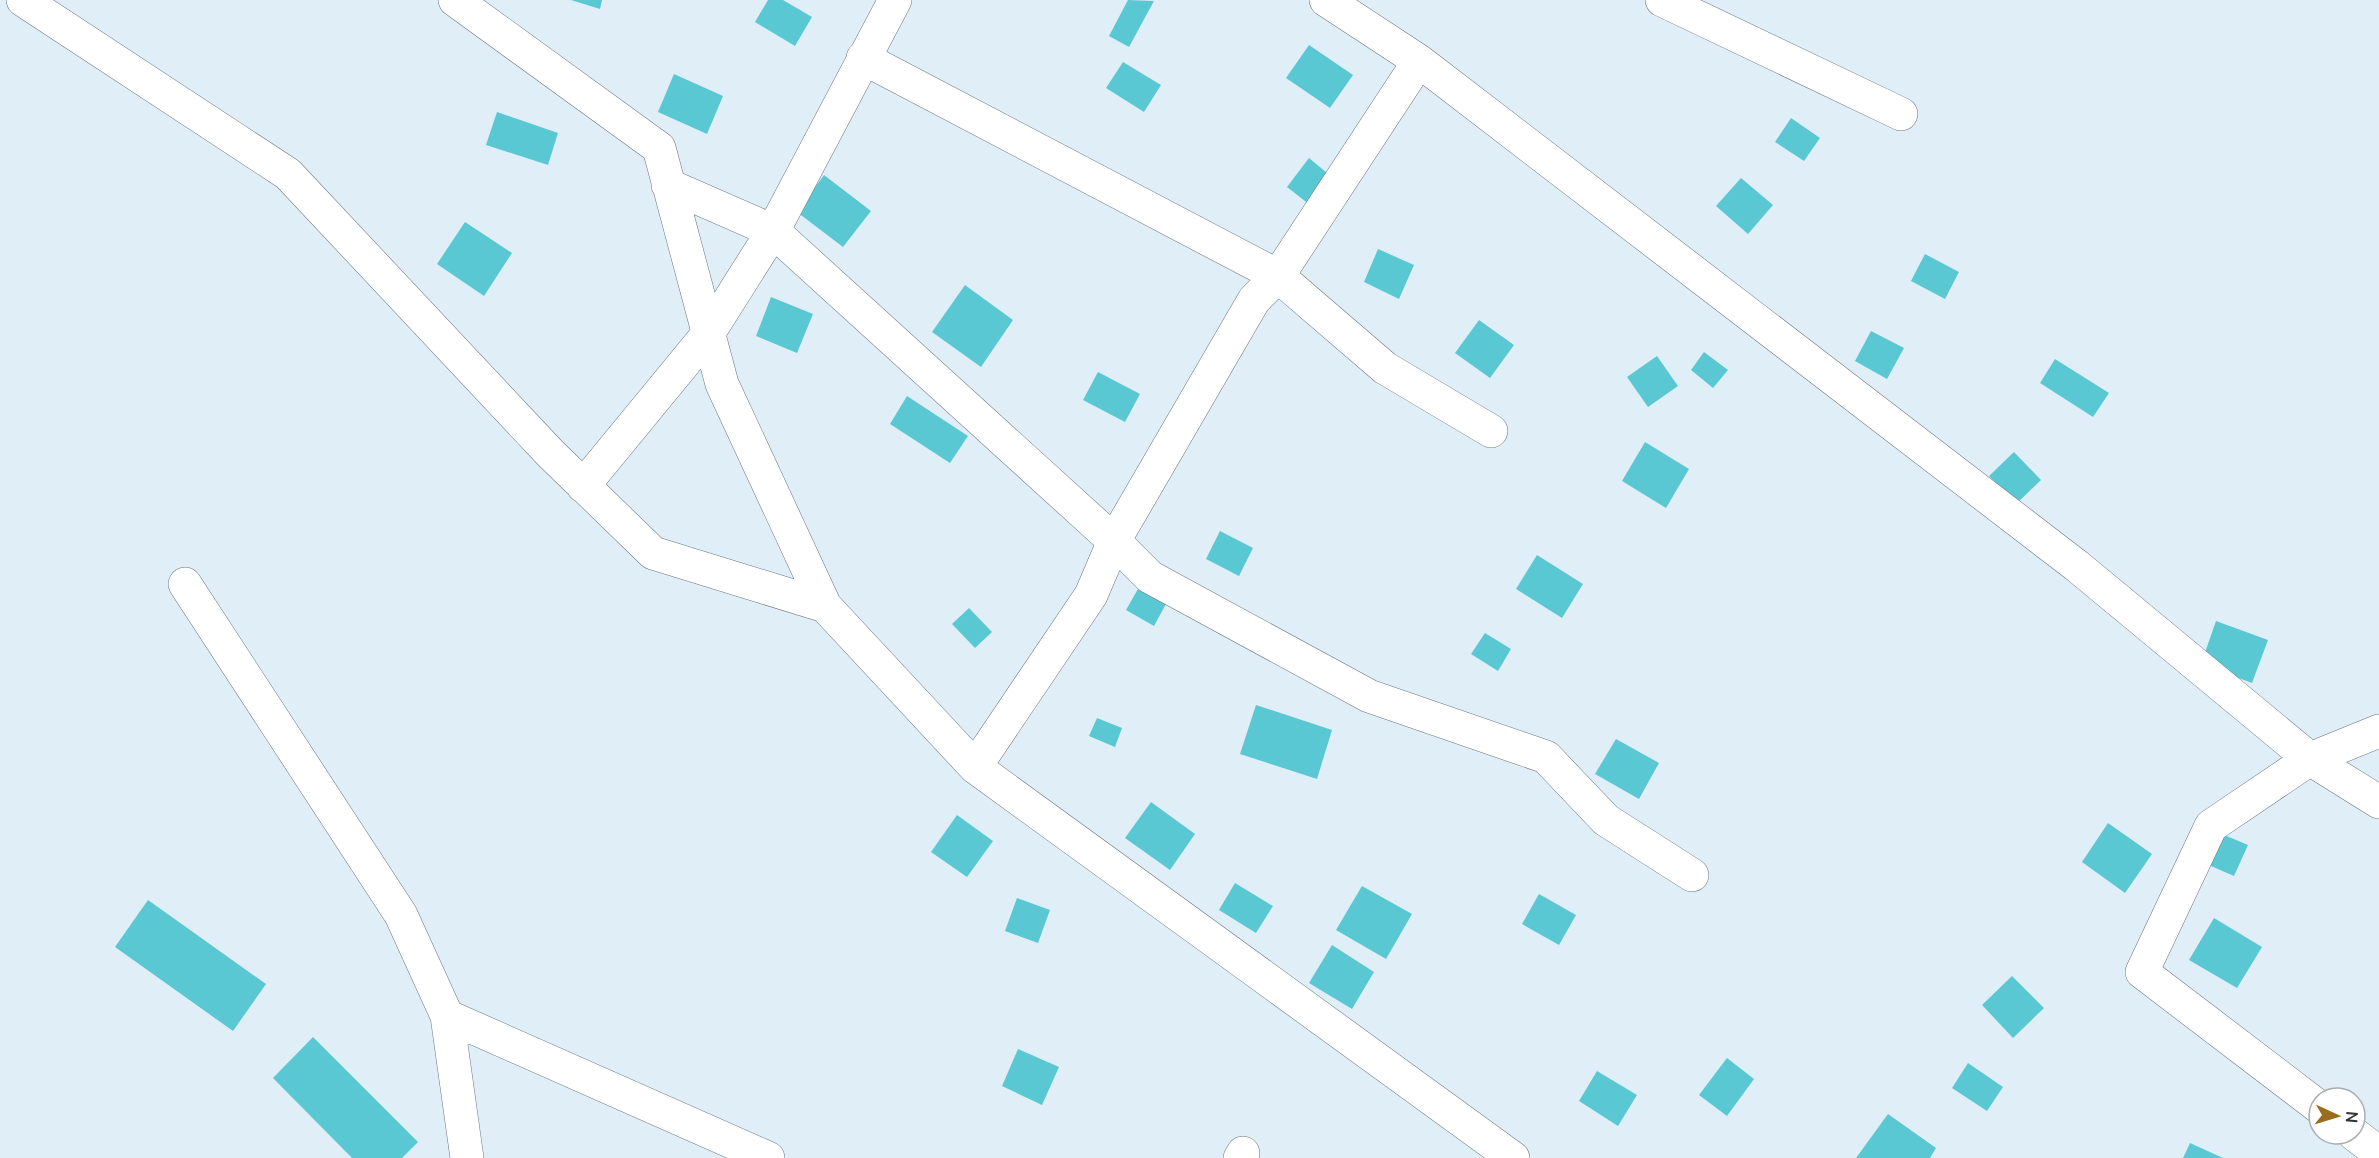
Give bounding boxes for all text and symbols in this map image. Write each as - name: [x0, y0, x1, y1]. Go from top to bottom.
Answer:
- north arrow: [2307, 1086, 2367, 1146]
- text: N: [2341, 1111, 2363, 1124]

